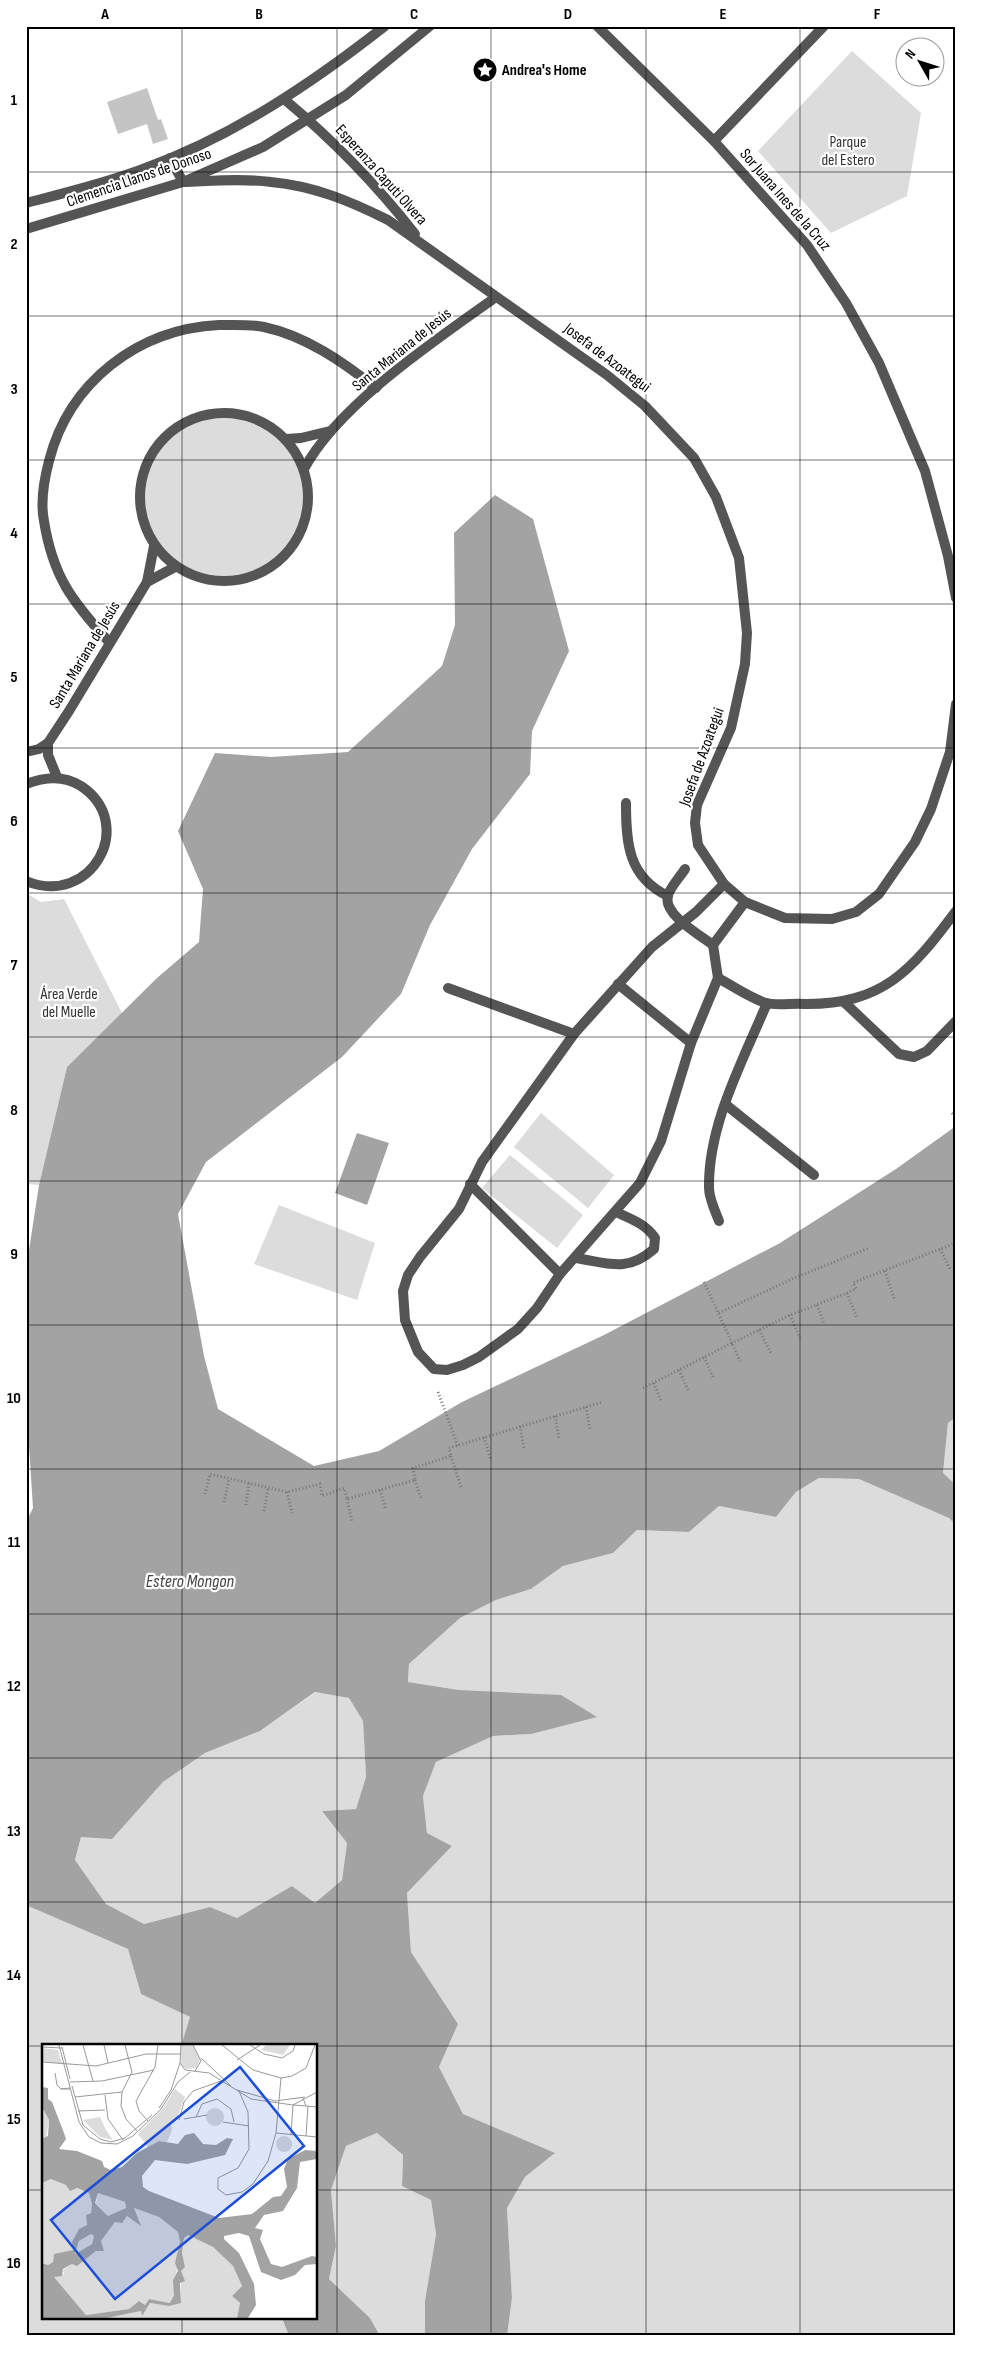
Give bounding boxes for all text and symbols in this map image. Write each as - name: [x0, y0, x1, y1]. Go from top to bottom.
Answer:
- text: A: [100, 5, 109, 24]
- text: B: [255, 5, 263, 24]
- text: C: [410, 5, 418, 24]
- text: D: [564, 5, 572, 24]
- text: E: [720, 5, 727, 24]
- text: F: [874, 5, 881, 24]
- north arrow: [894, 38, 944, 88]
- text: N: [901, 46, 919, 62]
- place icon: Andrea's Home: [472, 57, 498, 83]
- place label: Andrea's Home: [501, 61, 587, 80]
- text: 1: [11, 91, 18, 110]
- street label: Esperanza Caputi Olvera: [331, 121, 431, 229]
- park label: Parque del Estero: [821, 133, 875, 170]
- street label: Clemencia Llanos de Donoso: [64, 144, 214, 212]
- street label: Sor Juana Ines de la Cruz: [735, 145, 835, 255]
- text: 2: [10, 235, 18, 254]
- street label: Santa Mariana de Jesús: [349, 304, 456, 396]
- street label: Josefa de Azoategui: [559, 319, 654, 397]
- text: 3: [10, 380, 18, 399]
- text: 4: [10, 524, 18, 543]
- street label: Santa Mariana de Jesús: [45, 598, 125, 712]
- text: 5: [10, 668, 18, 687]
- street label: Josefa de Azoategui: [675, 705, 729, 810]
- text: 6: [10, 812, 18, 831]
- text: 7: [11, 956, 18, 975]
- park label: Área Verde del Muelle: [39, 985, 98, 1022]
- text: 8: [10, 1101, 18, 1120]
- text: 9: [10, 1245, 18, 1264]
- text: 10: [7, 1389, 21, 1408]
- text: 11: [8, 1533, 21, 1552]
- water label: Estero Mongon: [146, 1571, 235, 1592]
- text: 12: [7, 1677, 21, 1696]
- text: 13: [7, 1822, 21, 1841]
- text: 14: [7, 1966, 21, 1985]
- inset map: [42, 2044, 318, 2320]
- text: 15: [7, 2110, 21, 2129]
- text: 16: [7, 2254, 21, 2273]

